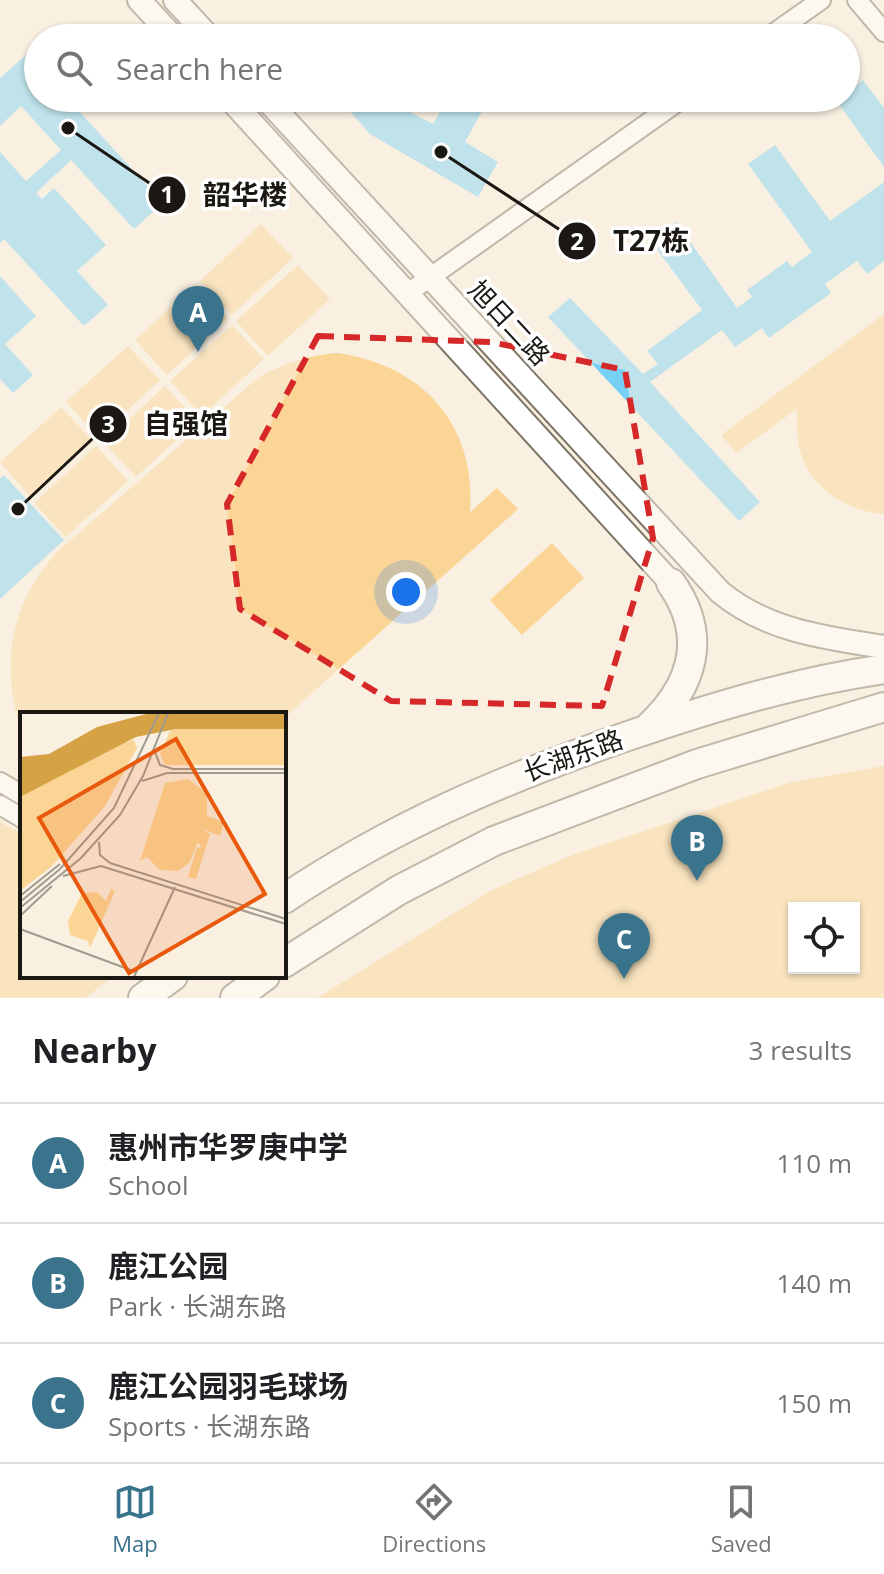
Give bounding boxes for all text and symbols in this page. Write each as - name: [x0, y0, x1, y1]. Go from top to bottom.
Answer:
- search box: [24, 24, 860, 112]
- icon: search: [52, 46, 96, 90]
- text: Search here: [116, 48, 283, 89]
- callout: 韶华楼: [147, 169, 303, 221]
- text: 韶华楼: [203, 175, 287, 213]
- text: 1: [160, 177, 174, 210]
- callout: T27栋: [557, 215, 706, 267]
- text: T27栋: [613, 221, 689, 259]
- text: 2: [570, 224, 584, 257]
- street label: 旭日二路: [461, 272, 558, 373]
- pin: A: [172, 286, 224, 352]
- callout: 自强馆: [88, 398, 244, 450]
- text: 自强馆: [144, 404, 228, 442]
- text: 3: [101, 407, 115, 440]
- your location: [386, 572, 426, 612]
- inset map: [20, 712, 286, 978]
- street label: 长湖东路: [518, 720, 628, 790]
- pin: B: [671, 815, 723, 881]
- map controls: [788, 902, 860, 974]
- button: locate: [788, 902, 860, 974]
- pin: C: [598, 913, 650, 979]
- text: Nearby: [32, 1027, 157, 1073]
- text: 3 results: [749, 1032, 852, 1068]
- text: 惠州市华罗庚中学: [108, 1126, 348, 1167]
- text: A: [49, 1145, 67, 1181]
- text: 110 m: [777, 1145, 852, 1181]
- text: School: [108, 1167, 189, 1203]
- text: 鹿江公园: [108, 1245, 228, 1286]
- text: B: [49, 1265, 67, 1301]
- text: 140 m: [777, 1265, 852, 1301]
- text: Park · 长湖东路: [108, 1288, 287, 1324]
- text: 鹿江公园羽毛球场: [108, 1365, 348, 1406]
- text: C: [50, 1385, 66, 1421]
- text: 150 m: [777, 1385, 852, 1421]
- text: Sports · 长湖东路: [108, 1408, 310, 1444]
- tab: Map: [112, 1480, 158, 1558]
- tab: Directions: [382, 1480, 486, 1558]
- tab: Saved: [711, 1480, 772, 1558]

